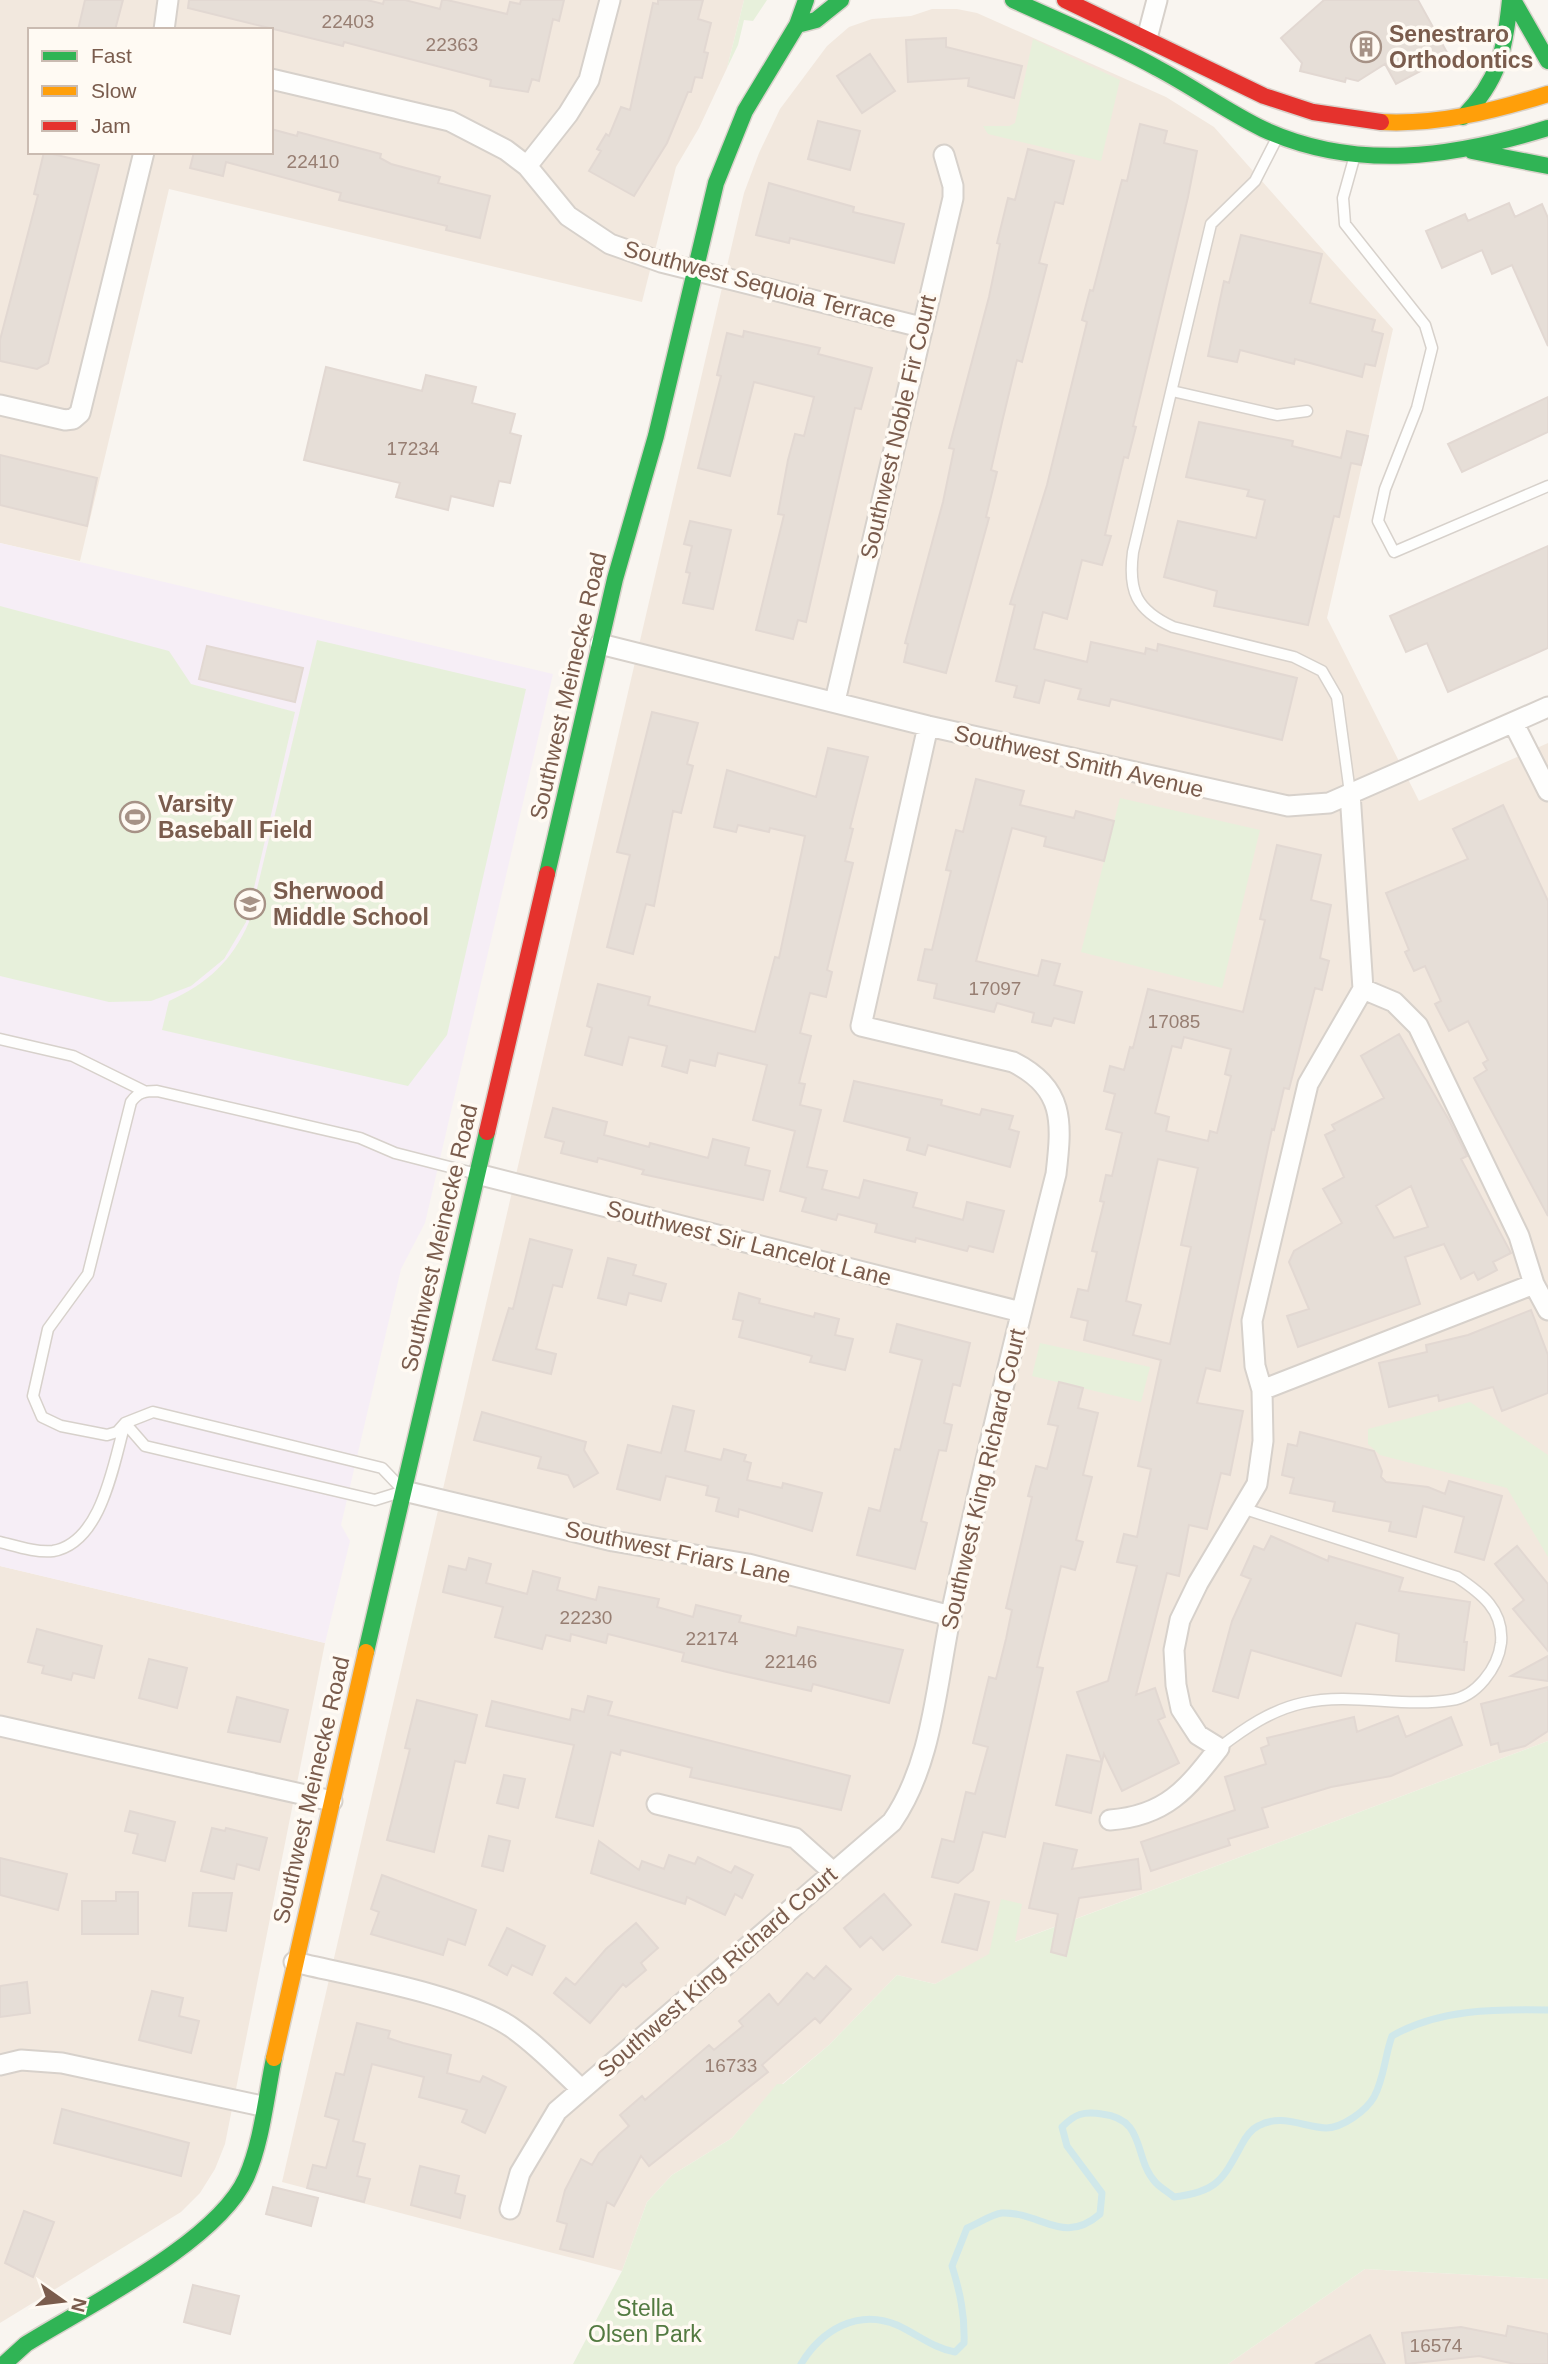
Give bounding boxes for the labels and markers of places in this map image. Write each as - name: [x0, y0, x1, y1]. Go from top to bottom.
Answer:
- place label: Senestraro Orthodontics: [1389, 21, 1533, 73]
- building icon: Senestraro Orthodontics: [1349, 30, 1383, 64]
- place label: Varsity Baseball Field: [158, 791, 313, 843]
- sports icon: Varsity Baseball Field: [118, 800, 152, 834]
- place label: Sherwood Middle School: [273, 878, 429, 930]
- school or university icon: Sherwood Middle School: [233, 887, 267, 921]

